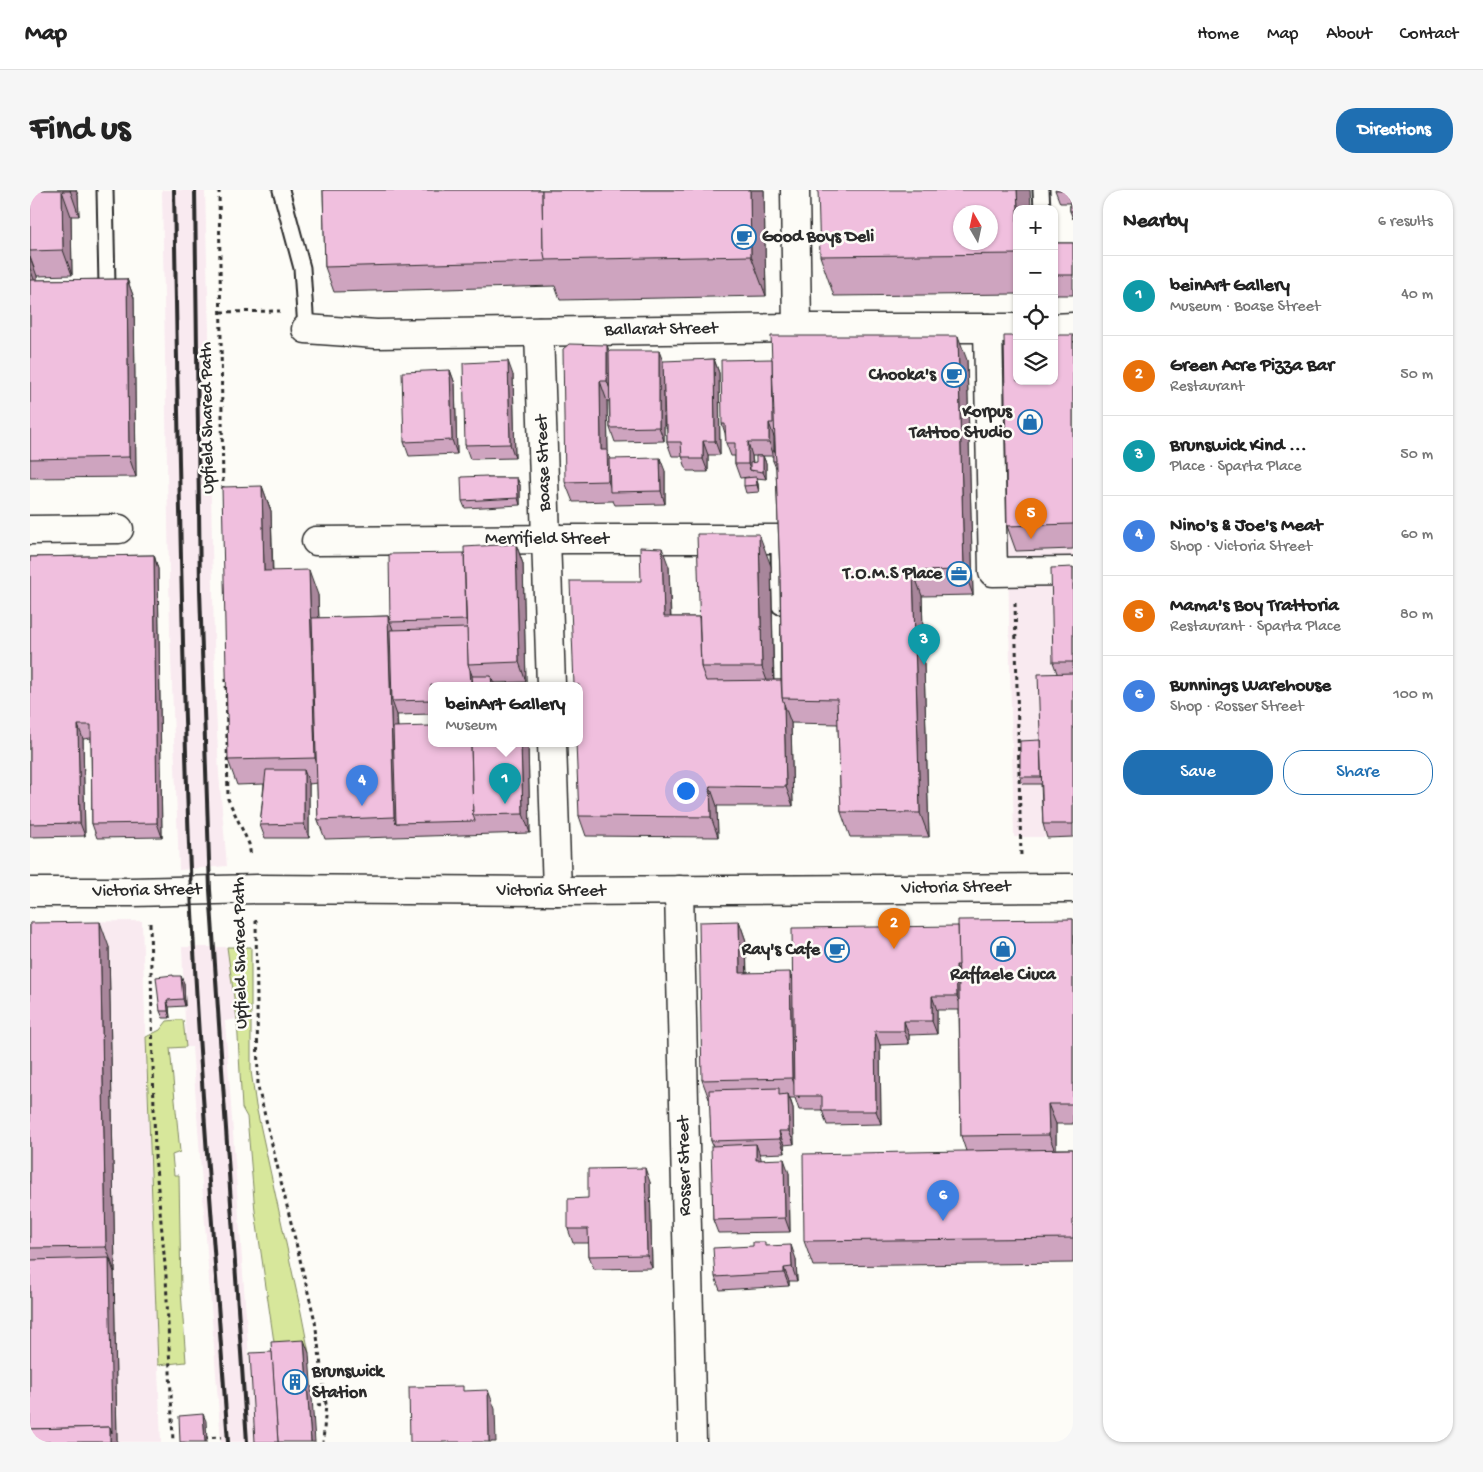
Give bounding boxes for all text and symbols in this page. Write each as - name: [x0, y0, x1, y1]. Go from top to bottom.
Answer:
- text: Map: [25, 20, 67, 49]
- text: Home: [1197, 24, 1239, 45]
- text: Map: [1267, 24, 1298, 45]
- text: About: [1326, 24, 1372, 45]
- text: Contact: [1400, 24, 1458, 45]
- button: Directions: [1336, 108, 1453, 153]
- text: Find us: [30, 110, 130, 151]
- north arrow: [953, 205, 998, 250]
- map controls: [1013, 205, 1058, 385]
- button: +: [1013, 205, 1058, 250]
- text: Nearby: [1123, 210, 1188, 235]
- text: 6 results: [1378, 213, 1433, 232]
- cafe icon: Good Boys Deli: [731, 224, 757, 250]
- place label: Good Boys Deli: [762, 227, 874, 248]
- button: −: [1013, 250, 1058, 295]
- text: beinArt Gallery: [1170, 275, 1290, 298]
- text: 1: [1136, 286, 1142, 305]
- text: 40 m: [1401, 286, 1433, 305]
- button: locate: [1013, 295, 1058, 340]
- text: Museum · Boase Street: [1170, 298, 1320, 317]
- street label: Ballarat Street: [603, 318, 719, 342]
- button: layers: [1013, 340, 1058, 385]
- street label: Upfield Shared Path: [196, 341, 220, 494]
- text: Green Acre Pizza Bar: [1170, 355, 1334, 378]
- cafe icon: Chooka's: [941, 362, 967, 388]
- place label: Chooka's: [868, 365, 937, 386]
- text: 2: [1135, 366, 1143, 385]
- text: 50 m: [1400, 366, 1433, 385]
- text: Restaurant: [1170, 378, 1244, 397]
- place label: Korpus Tattoo Studio: [908, 402, 1013, 444]
- shop icon: Korpus Tattoo Studio: [1017, 409, 1043, 435]
- street label: Boase Street: [532, 413, 556, 513]
- text: Brunswick Kind ...: [1170, 435, 1307, 458]
- text: 3: [1135, 446, 1143, 465]
- text: 50 m: [1400, 446, 1433, 465]
- text: Place · Sparta Place: [1170, 458, 1302, 477]
- pin: 5: [1015, 498, 1047, 539]
- text: Nino's & Joe's Meat: [1170, 515, 1322, 538]
- text: 4: [1135, 526, 1143, 545]
- text: 60 m: [1401, 526, 1433, 545]
- street label: Merrifield Street: [485, 529, 611, 550]
- text: Shop · Victoria Street: [1170, 538, 1312, 557]
- office icon: T.O.M.S Place: [946, 561, 972, 587]
- place label: T.O.M.S Place: [841, 564, 943, 585]
- text: Mama's Boy Trattoria: [1170, 595, 1339, 618]
- text: 5: [1135, 606, 1143, 625]
- text: 80 m: [1400, 606, 1433, 625]
- text: Restaurant · Sparta Place: [1170, 618, 1341, 637]
- pin: 3: [908, 624, 940, 665]
- text: Bunnings Warehouse: [1170, 675, 1331, 698]
- popup: [428, 682, 583, 747]
- text: 6: [1135, 686, 1143, 705]
- text: 100 m: [1393, 686, 1433, 705]
- text: beinArt Gallery: [446, 694, 565, 717]
- text: Shop · Rosser Street: [1170, 698, 1304, 717]
- text: Museum: [446, 717, 497, 736]
- button: Save: [1123, 750, 1273, 795]
- button: Share: [1283, 750, 1433, 795]
- pin: 1: [489, 763, 521, 804]
- pin: 4: [346, 765, 378, 806]
- your location: [673, 778, 699, 804]
- street label: Upfield Shared Path: [229, 876, 253, 1029]
- street label: Victoria Street: [900, 877, 1012, 899]
- street label: Victoria Street: [91, 880, 203, 902]
- street label: Victoria Street: [495, 881, 607, 902]
- pin: 2: [878, 908, 910, 949]
- shop icon: Raffaele Ciuca: [990, 936, 1016, 962]
- cafe icon: Ray's Cafe: [824, 937, 850, 963]
- place label: Ray's Cafe: [741, 940, 821, 961]
- place label: Raffaele Ciuca: [949, 965, 1057, 986]
- street label: Rosser Street: [674, 1114, 696, 1216]
- pin: 6: [927, 1180, 959, 1221]
- place label: Brunswick Station: [311, 1362, 385, 1404]
- building icon: Brunswick Station: [282, 1369, 308, 1395]

